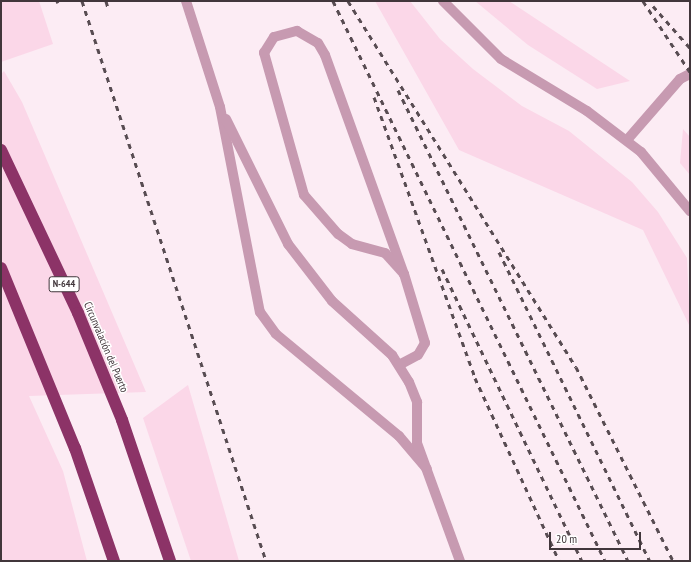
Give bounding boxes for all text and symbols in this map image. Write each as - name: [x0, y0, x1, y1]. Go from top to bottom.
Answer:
- road number: N-644: [48, 276, 80, 292]
- street label: Circunvalación del Puerto: [81, 300, 131, 394]
- scale bar: [551, 524, 643, 550]
- text: 20 m: [556, 531, 577, 546]

